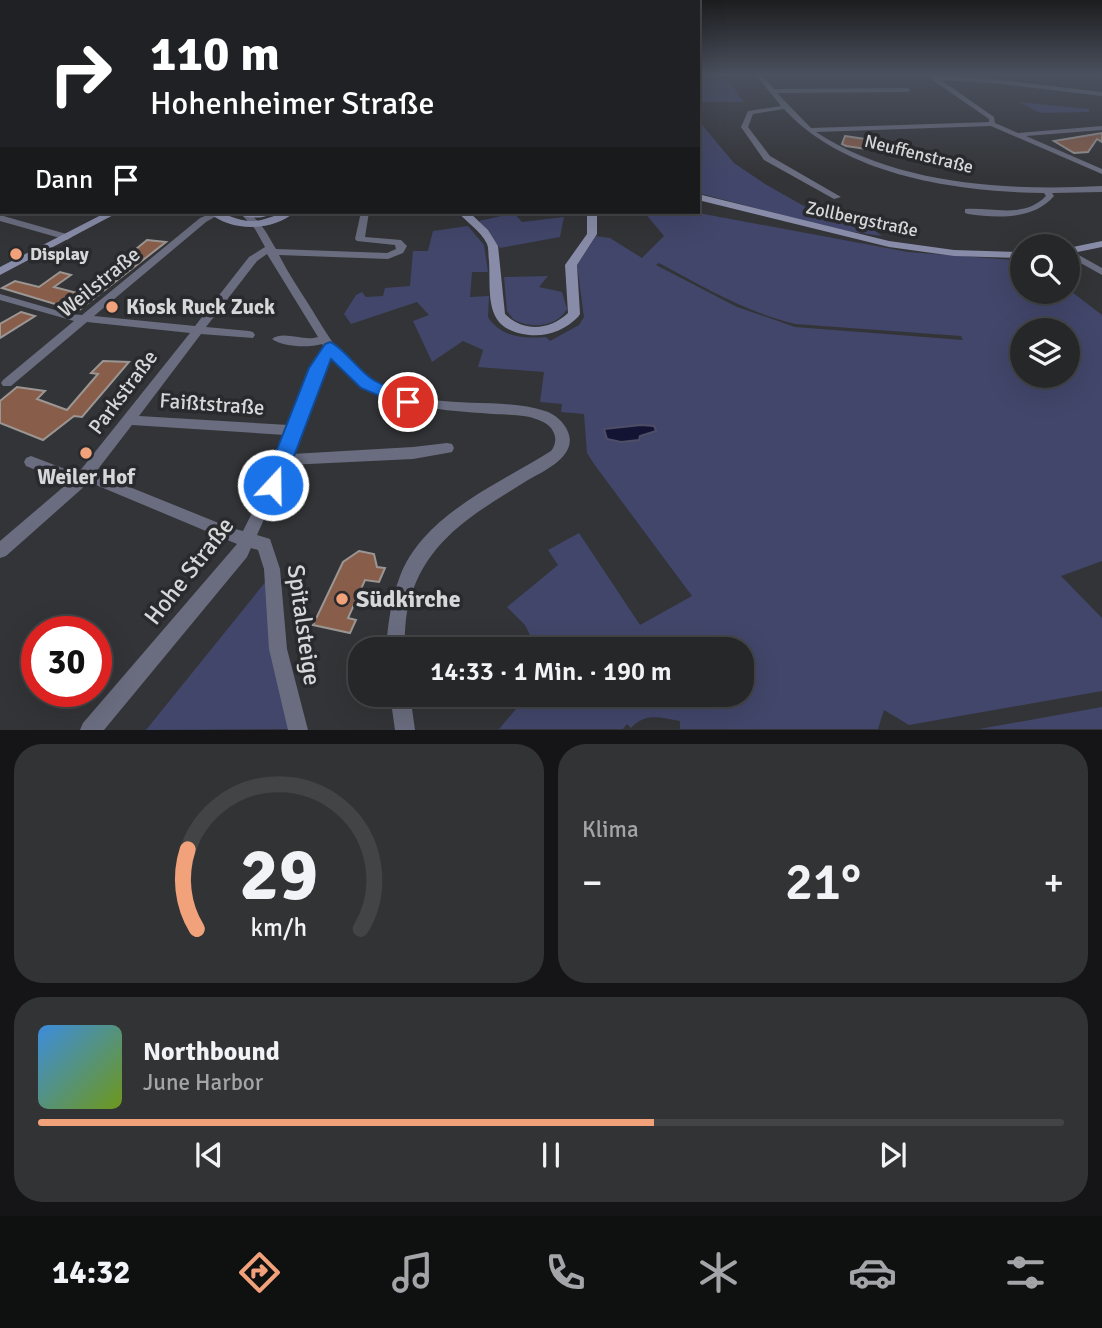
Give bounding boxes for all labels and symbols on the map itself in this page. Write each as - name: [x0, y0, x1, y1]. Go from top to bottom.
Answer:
- street label: Neuffenstraße: [862, 130, 976, 178]
- street label: Zollbergstraße: [804, 196, 920, 242]
- street label: Weilstraße: [53, 241, 145, 323]
- place label: Display: [30, 243, 89, 265]
- marker: Display: [8, 246, 24, 262]
- place label: Kiosk Ruck Zuck: [126, 294, 275, 320]
- marker: Kiosk Ruck Zuck: [104, 299, 120, 315]
- street label: Parkstraße: [83, 345, 163, 439]
- pin: [378, 372, 438, 432]
- street label: Faißtstraße: [159, 387, 265, 421]
- marker: Weiler Hof: [78, 445, 94, 461]
- position arrow: [236, 448, 310, 522]
- place label: Weiler Hof: [37, 464, 136, 490]
- street label: Hohe Straße: [138, 511, 240, 631]
- street label: Spitalsteige: [281, 563, 327, 687]
- place label: Südkirche: [356, 584, 461, 614]
- marker: Südkirche: [334, 591, 350, 607]
- speed limit sign: 30: [21, 616, 112, 707]

